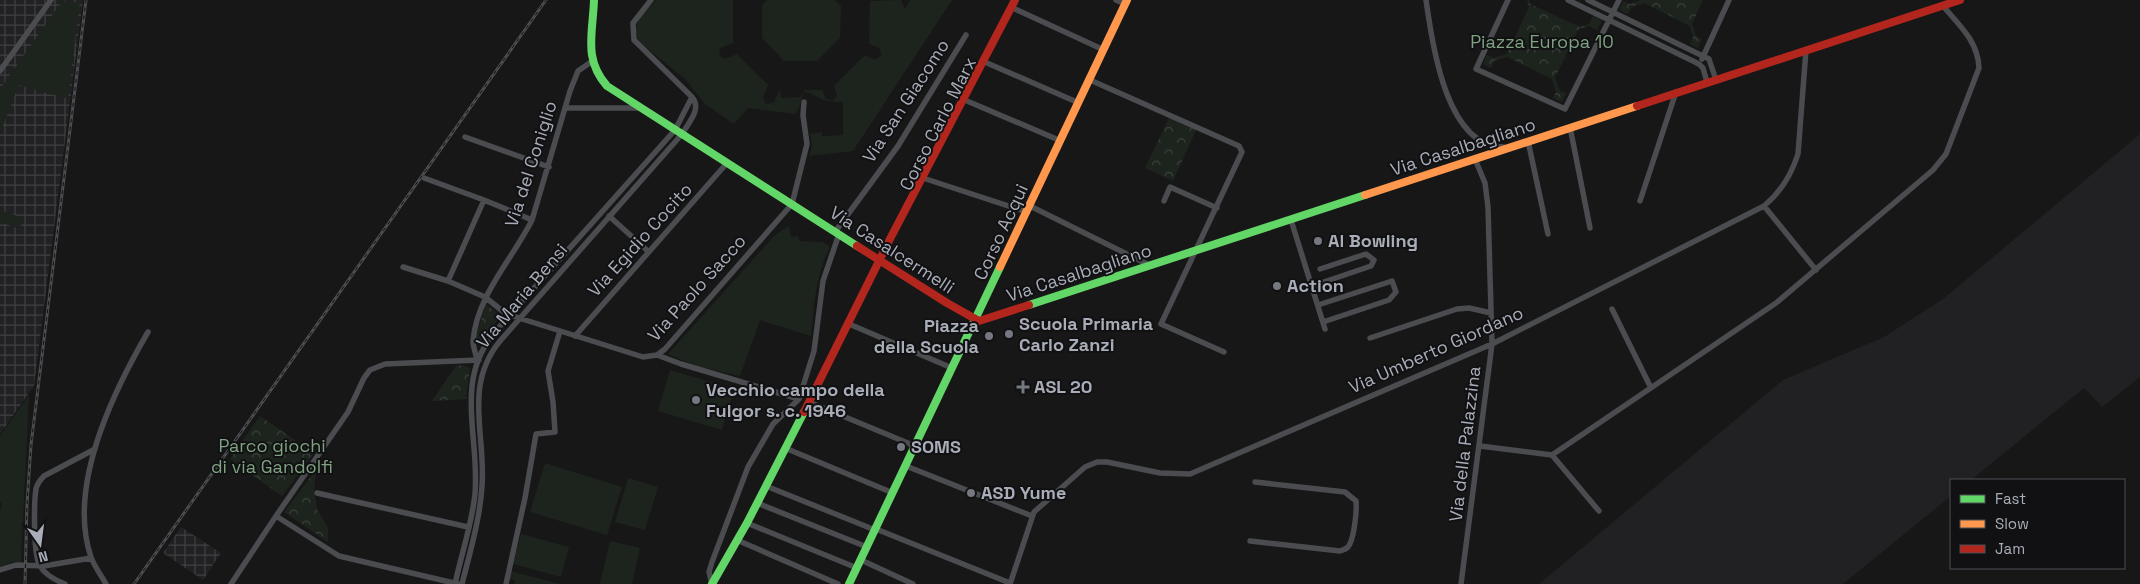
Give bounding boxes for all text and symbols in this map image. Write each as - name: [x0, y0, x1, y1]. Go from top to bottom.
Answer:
- park label: Piazza Europa 10: [1470, 30, 1614, 53]
- street label: Via San Giacomo: [857, 35, 954, 167]
- street label: Corso Carlo Marx: [894, 53, 981, 194]
- street label: Via del Coniglio: [499, 98, 562, 230]
- street label: Via Casalbagliano: [1387, 112, 1538, 181]
- street label: Via Egidio Cocito: [582, 178, 697, 301]
- street label: Corso Acqui: [968, 180, 1033, 284]
- street label: Via Casalcermelli: [826, 201, 959, 298]
- street label: Via Paolo Sacco: [642, 229, 751, 346]
- place label: Al Bowling: [1328, 229, 1418, 252]
- marker: Al Bowling: [1312, 235, 1324, 247]
- street label: Via Maria Bensi: [471, 238, 572, 353]
- street label: Via Casalbagliano: [1003, 238, 1154, 307]
- place label: Action: [1287, 274, 1344, 297]
- marker: Action: [1271, 280, 1283, 292]
- street label: Via Umberto Giordano: [1345, 301, 1527, 398]
- place label: Scuola Primaria Carlo Zanzi: [1019, 312, 1154, 356]
- place label: Piazza della Scuola: [874, 314, 980, 358]
- marker: Scuola Primaria Carlo Zanzi: [1003, 328, 1015, 340]
- marker: Piazza della Scuola: [983, 330, 995, 342]
- street label: Via della Palazzina: [1444, 365, 1485, 523]
- place label: ASL 20: [1034, 375, 1092, 398]
- place label: Vecchio campo della Fulgor s. c. 1946: [706, 378, 885, 422]
- marker: ASL 20: [1016, 380, 1030, 394]
- marker: Vecchio campo della Fulgor s. c. 1946: [690, 394, 702, 406]
- park label: Parco giochi di via Gandolfi: [211, 434, 333, 478]
- place label: SOMS: [911, 435, 961, 458]
- marker: SOMS: [895, 441, 907, 453]
- legend: [1950, 479, 2125, 569]
- place label: ASD Yume: [981, 481, 1066, 504]
- marker: ASD Yume: [965, 487, 977, 499]
- text: Fast: [1995, 489, 2026, 508]
- text: Slow: [1995, 514, 2029, 533]
- north arrow: [15, 519, 65, 569]
- text: Jam: [1995, 539, 2025, 558]
- text: N: [36, 547, 50, 566]

